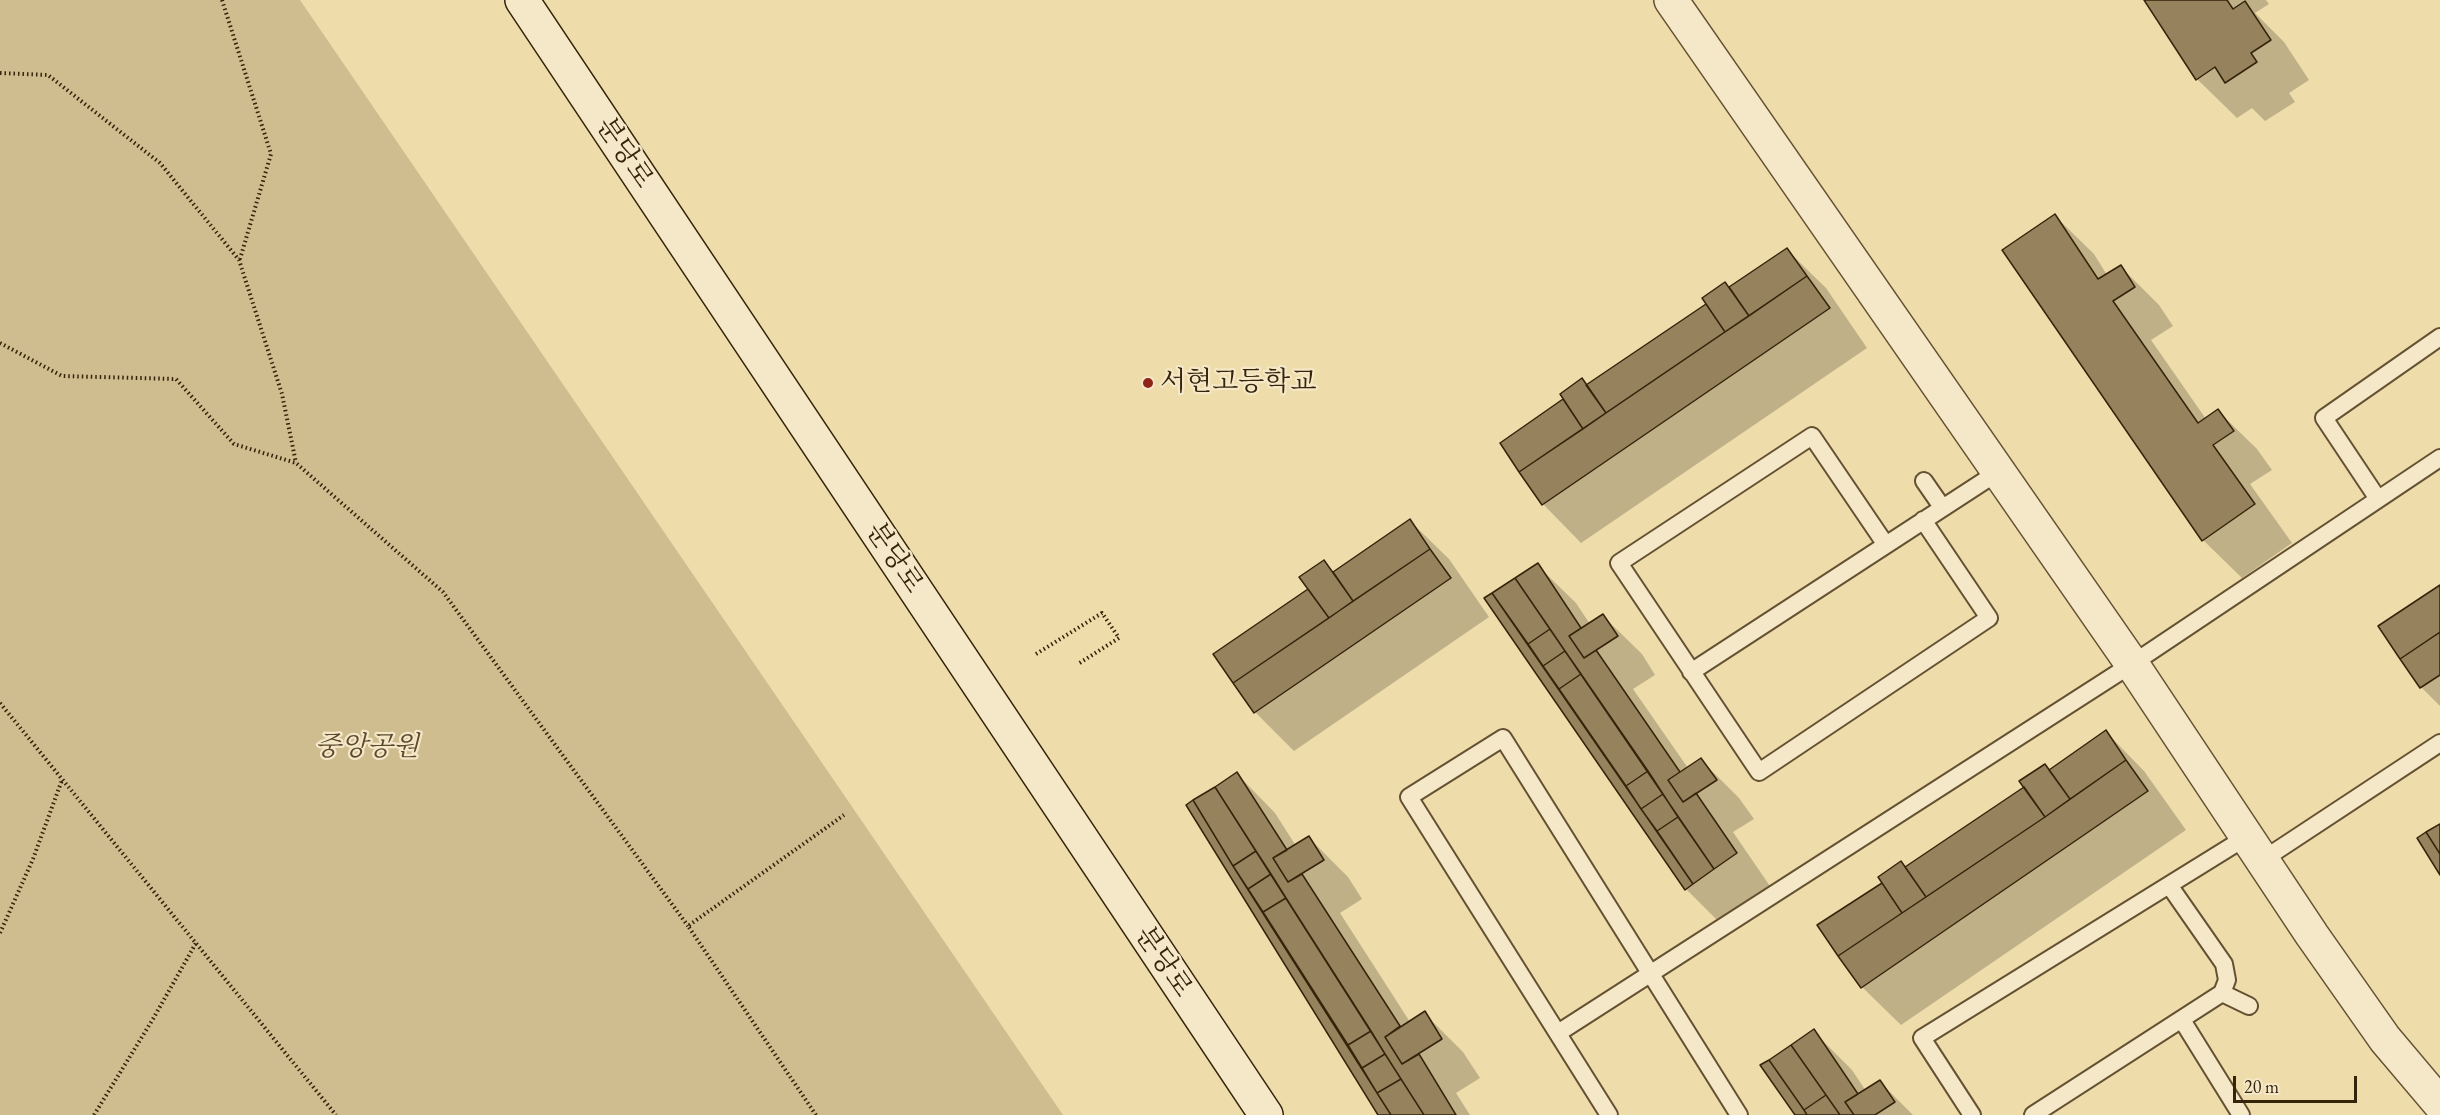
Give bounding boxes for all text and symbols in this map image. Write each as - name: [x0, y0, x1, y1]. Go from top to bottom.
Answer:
- street label: 분당로: [589, 112, 659, 194]
- place label: 서현고등학교: [1160, 367, 1316, 399]
- marker: 서현고등학교: [1141, 376, 1155, 390]
- street label: 분당로: [859, 517, 929, 599]
- park label: 중앙공원: [315, 732, 419, 764]
- street label: 분당로: [1128, 921, 1198, 1003]
- scale bar: [2236, 1064, 2360, 1102]
- text: 20 m: [2244, 1075, 2279, 1098]

